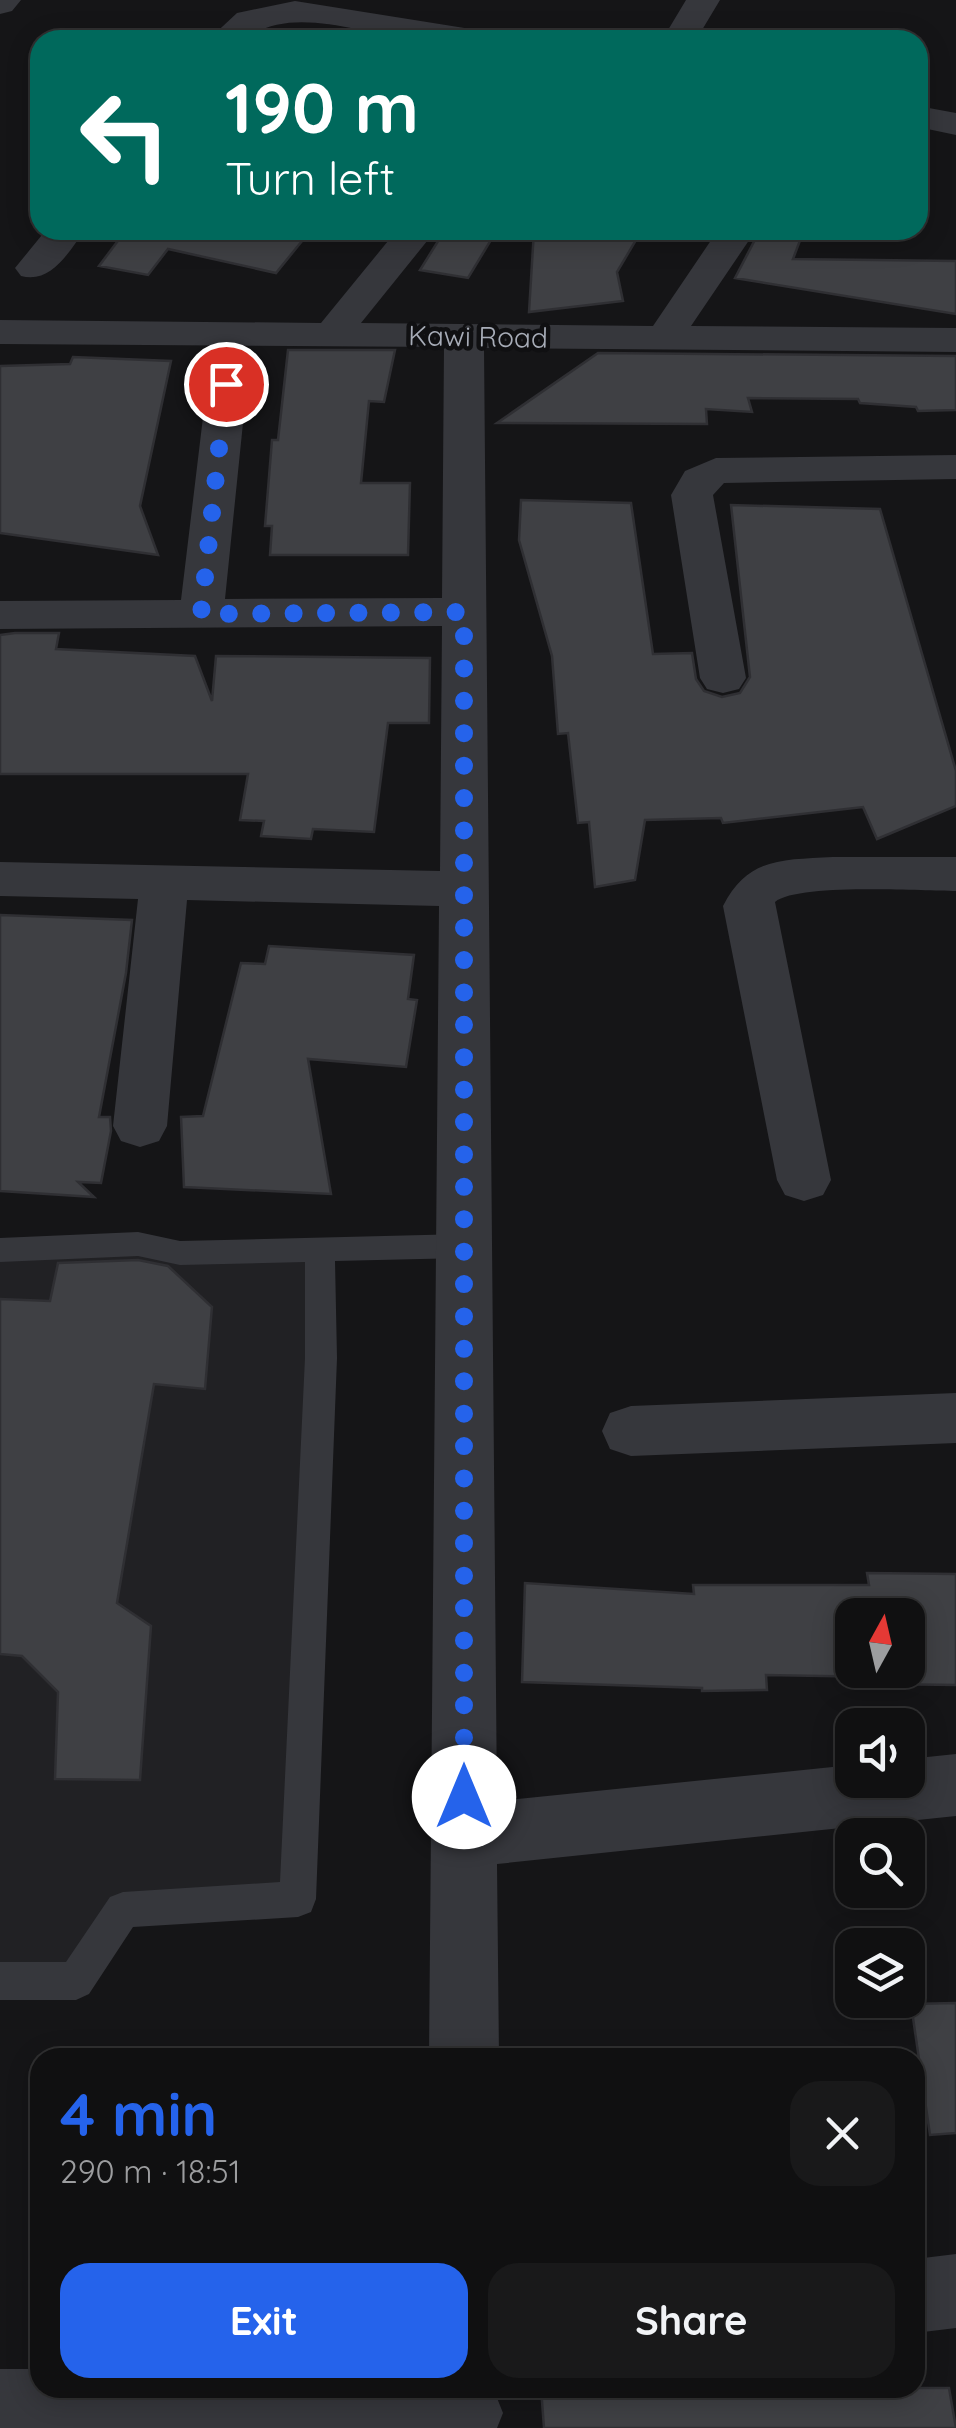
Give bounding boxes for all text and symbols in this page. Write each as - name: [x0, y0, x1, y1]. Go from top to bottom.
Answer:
- text: 190 m: [225, 63, 419, 151]
- icon: left: [60, 70, 190, 200]
- text: Turn left: [225, 150, 395, 206]
- street label: Kawi Road: [408, 317, 548, 355]
- pin: [184, 342, 269, 427]
- icon: arrive: [199, 357, 254, 412]
- north arrow: [835, 1598, 925, 1688]
- map controls: [835, 1598, 925, 2018]
- button: sound: [835, 1708, 925, 1798]
- position arrow: [412, 1745, 516, 1849]
- button: search: [835, 1818, 925, 1908]
- button: layers: [835, 1928, 925, 2018]
- text: 4 min: [60, 2076, 217, 2151]
- button: close: [790, 2081, 895, 2186]
- text: 290 m · 18:51: [60, 2151, 241, 2191]
- button: Exit: [60, 2263, 468, 2378]
- button: Share: [488, 2263, 895, 2378]

